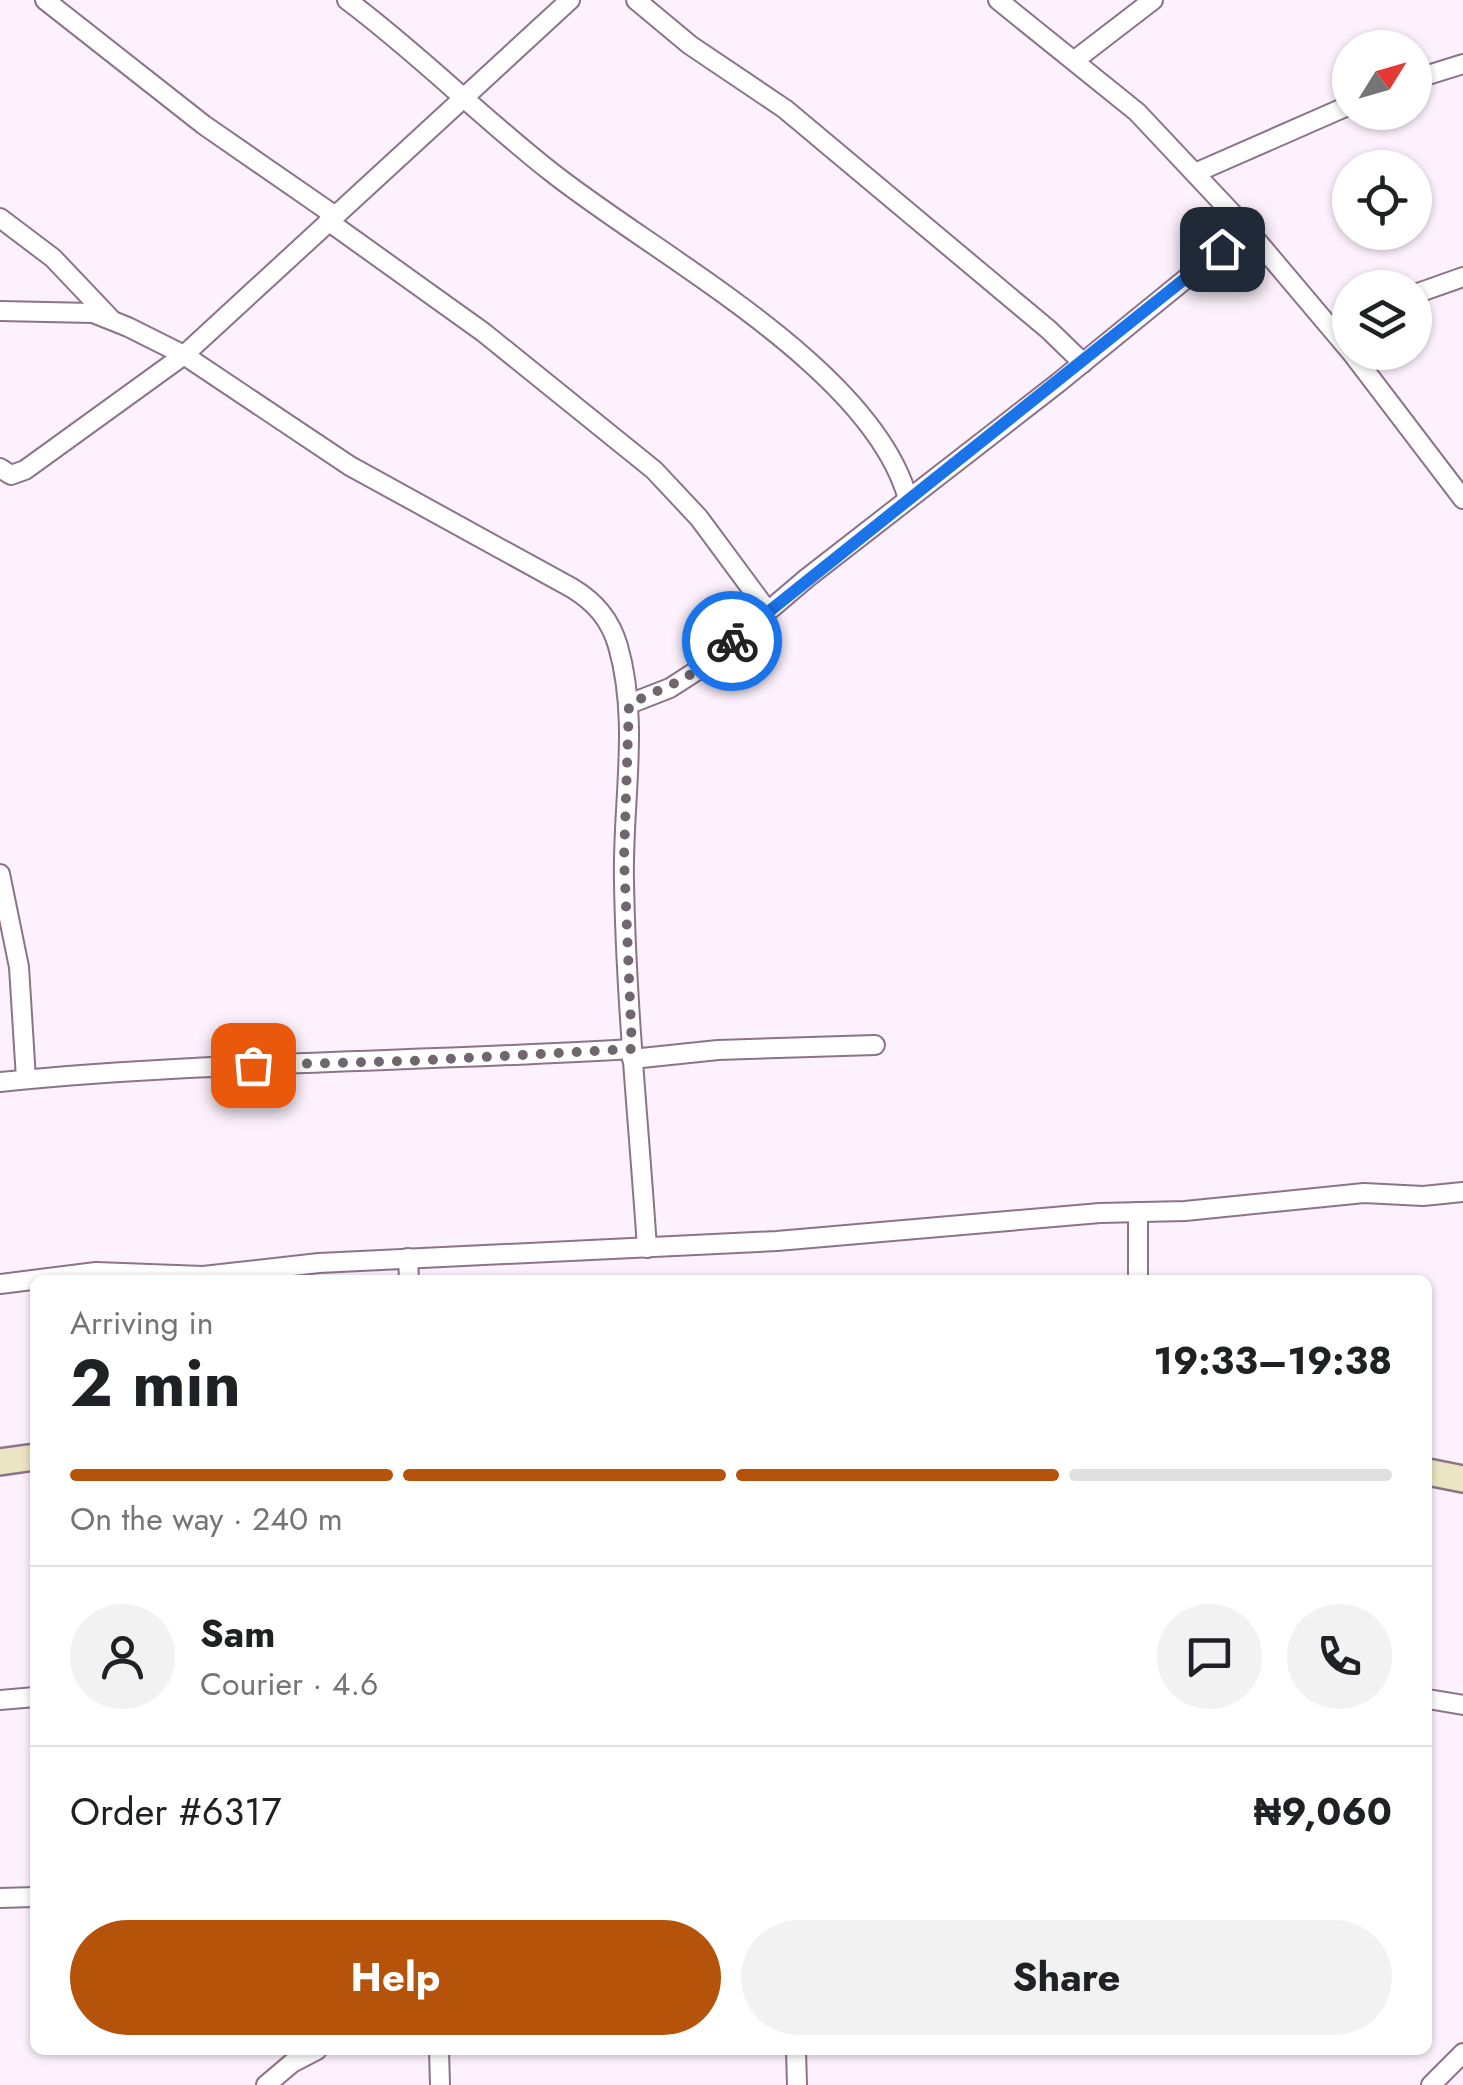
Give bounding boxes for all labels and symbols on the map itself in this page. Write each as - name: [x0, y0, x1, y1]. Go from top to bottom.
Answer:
- north arrow: [1332, 30, 1432, 130]
- pin: [1180, 207, 1265, 292]
- courier: [682, 591, 782, 691]
- pin: [211, 1023, 296, 1108]

